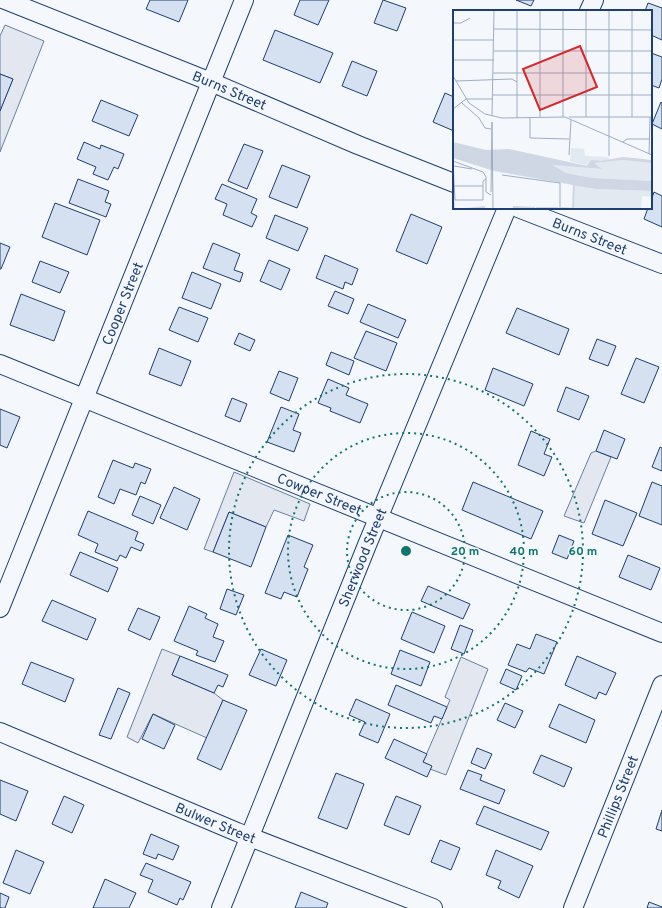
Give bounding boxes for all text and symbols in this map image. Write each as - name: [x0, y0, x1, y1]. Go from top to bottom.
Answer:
- inset map: [453, 10, 652, 209]
- street label: Burns Street: [189, 68, 269, 115]
- street label: Burns Street: [549, 215, 629, 260]
- street label: Cooper Street: [99, 260, 148, 348]
- street label: Cowper Street: [274, 470, 364, 520]
- street label: Sherwood Street: [336, 506, 391, 610]
- centre of rings: [399, 544, 413, 558]
- text: 20 m: [451, 544, 479, 560]
- text: 40 m: [509, 544, 539, 560]
- text: 60 m: [569, 544, 597, 560]
- street label: Phillips Street: [595, 753, 643, 841]
- street label: Bulwer Street: [172, 800, 258, 848]

